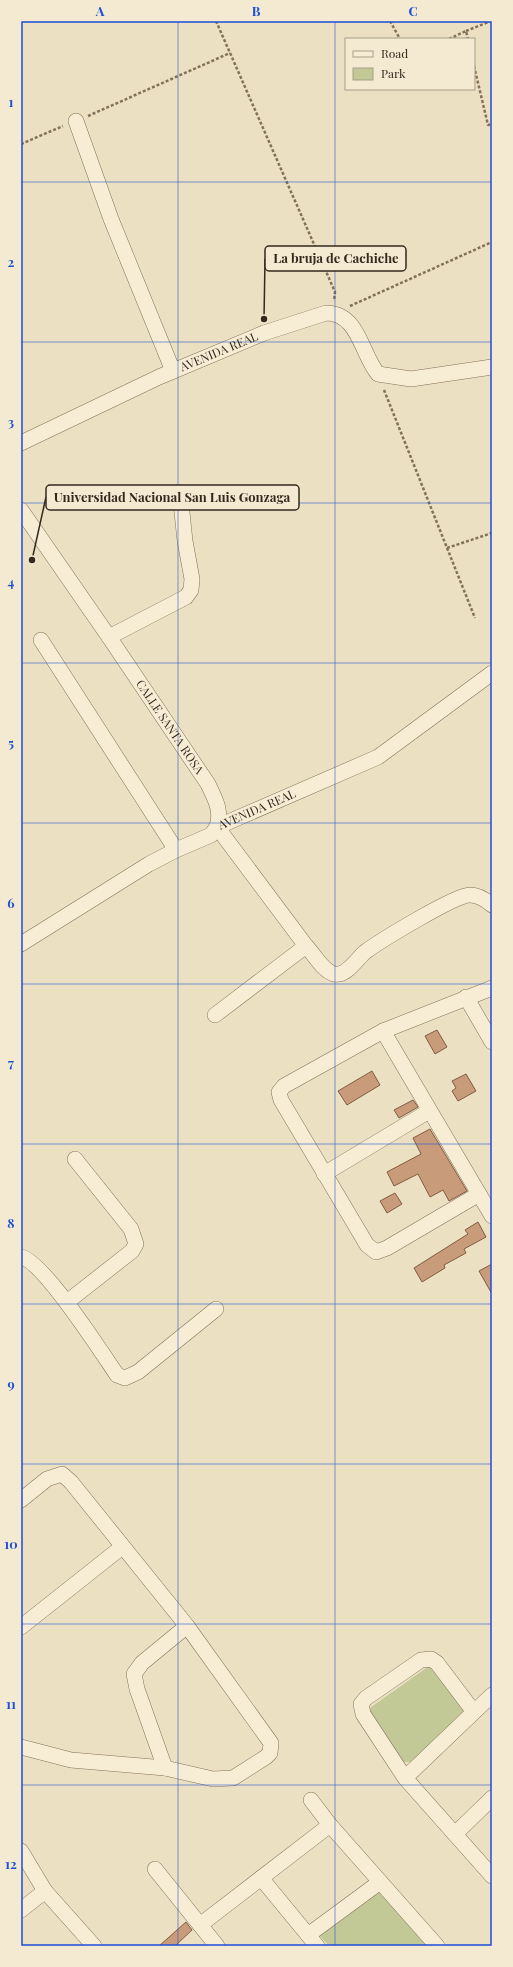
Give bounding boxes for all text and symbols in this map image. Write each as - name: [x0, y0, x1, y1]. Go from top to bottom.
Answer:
- text: A: [95, 2, 105, 19]
- text: B: [252, 2, 261, 19]
- text: C: [408, 2, 418, 19]
- legend: [345, 38, 475, 90]
- text: Road: [381, 45, 408, 61]
- text: Park: [381, 65, 406, 81]
- text: 1: [9, 93, 14, 110]
- callout: La bruja de Cachiche: [265, 246, 406, 271]
- text: La bruja de Cachiche: [273, 249, 399, 266]
- text: 2: [8, 253, 15, 270]
- street label: AVENIDA REAL: [176, 328, 260, 375]
- text: 3: [8, 413, 14, 430]
- callout: Universidad Nacional San Luis Gonzaga: [46, 485, 299, 510]
- text: Universidad Nacional San Luis Gonzaga: [54, 488, 291, 505]
- text: 4: [8, 573, 15, 590]
- street label: CALLE SANTA ROSA: [133, 676, 208, 777]
- text: 5: [8, 734, 14, 751]
- street label: AVENIDA REAL: [214, 785, 298, 833]
- text: 6: [7, 894, 15, 911]
- text: 7: [8, 1054, 14, 1071]
- text: 8: [7, 1214, 15, 1231]
- text: 9: [7, 1375, 15, 1392]
- text: 10: [4, 1535, 18, 1552]
- text: 11: [6, 1695, 16, 1712]
- text: 12: [5, 1855, 17, 1872]

